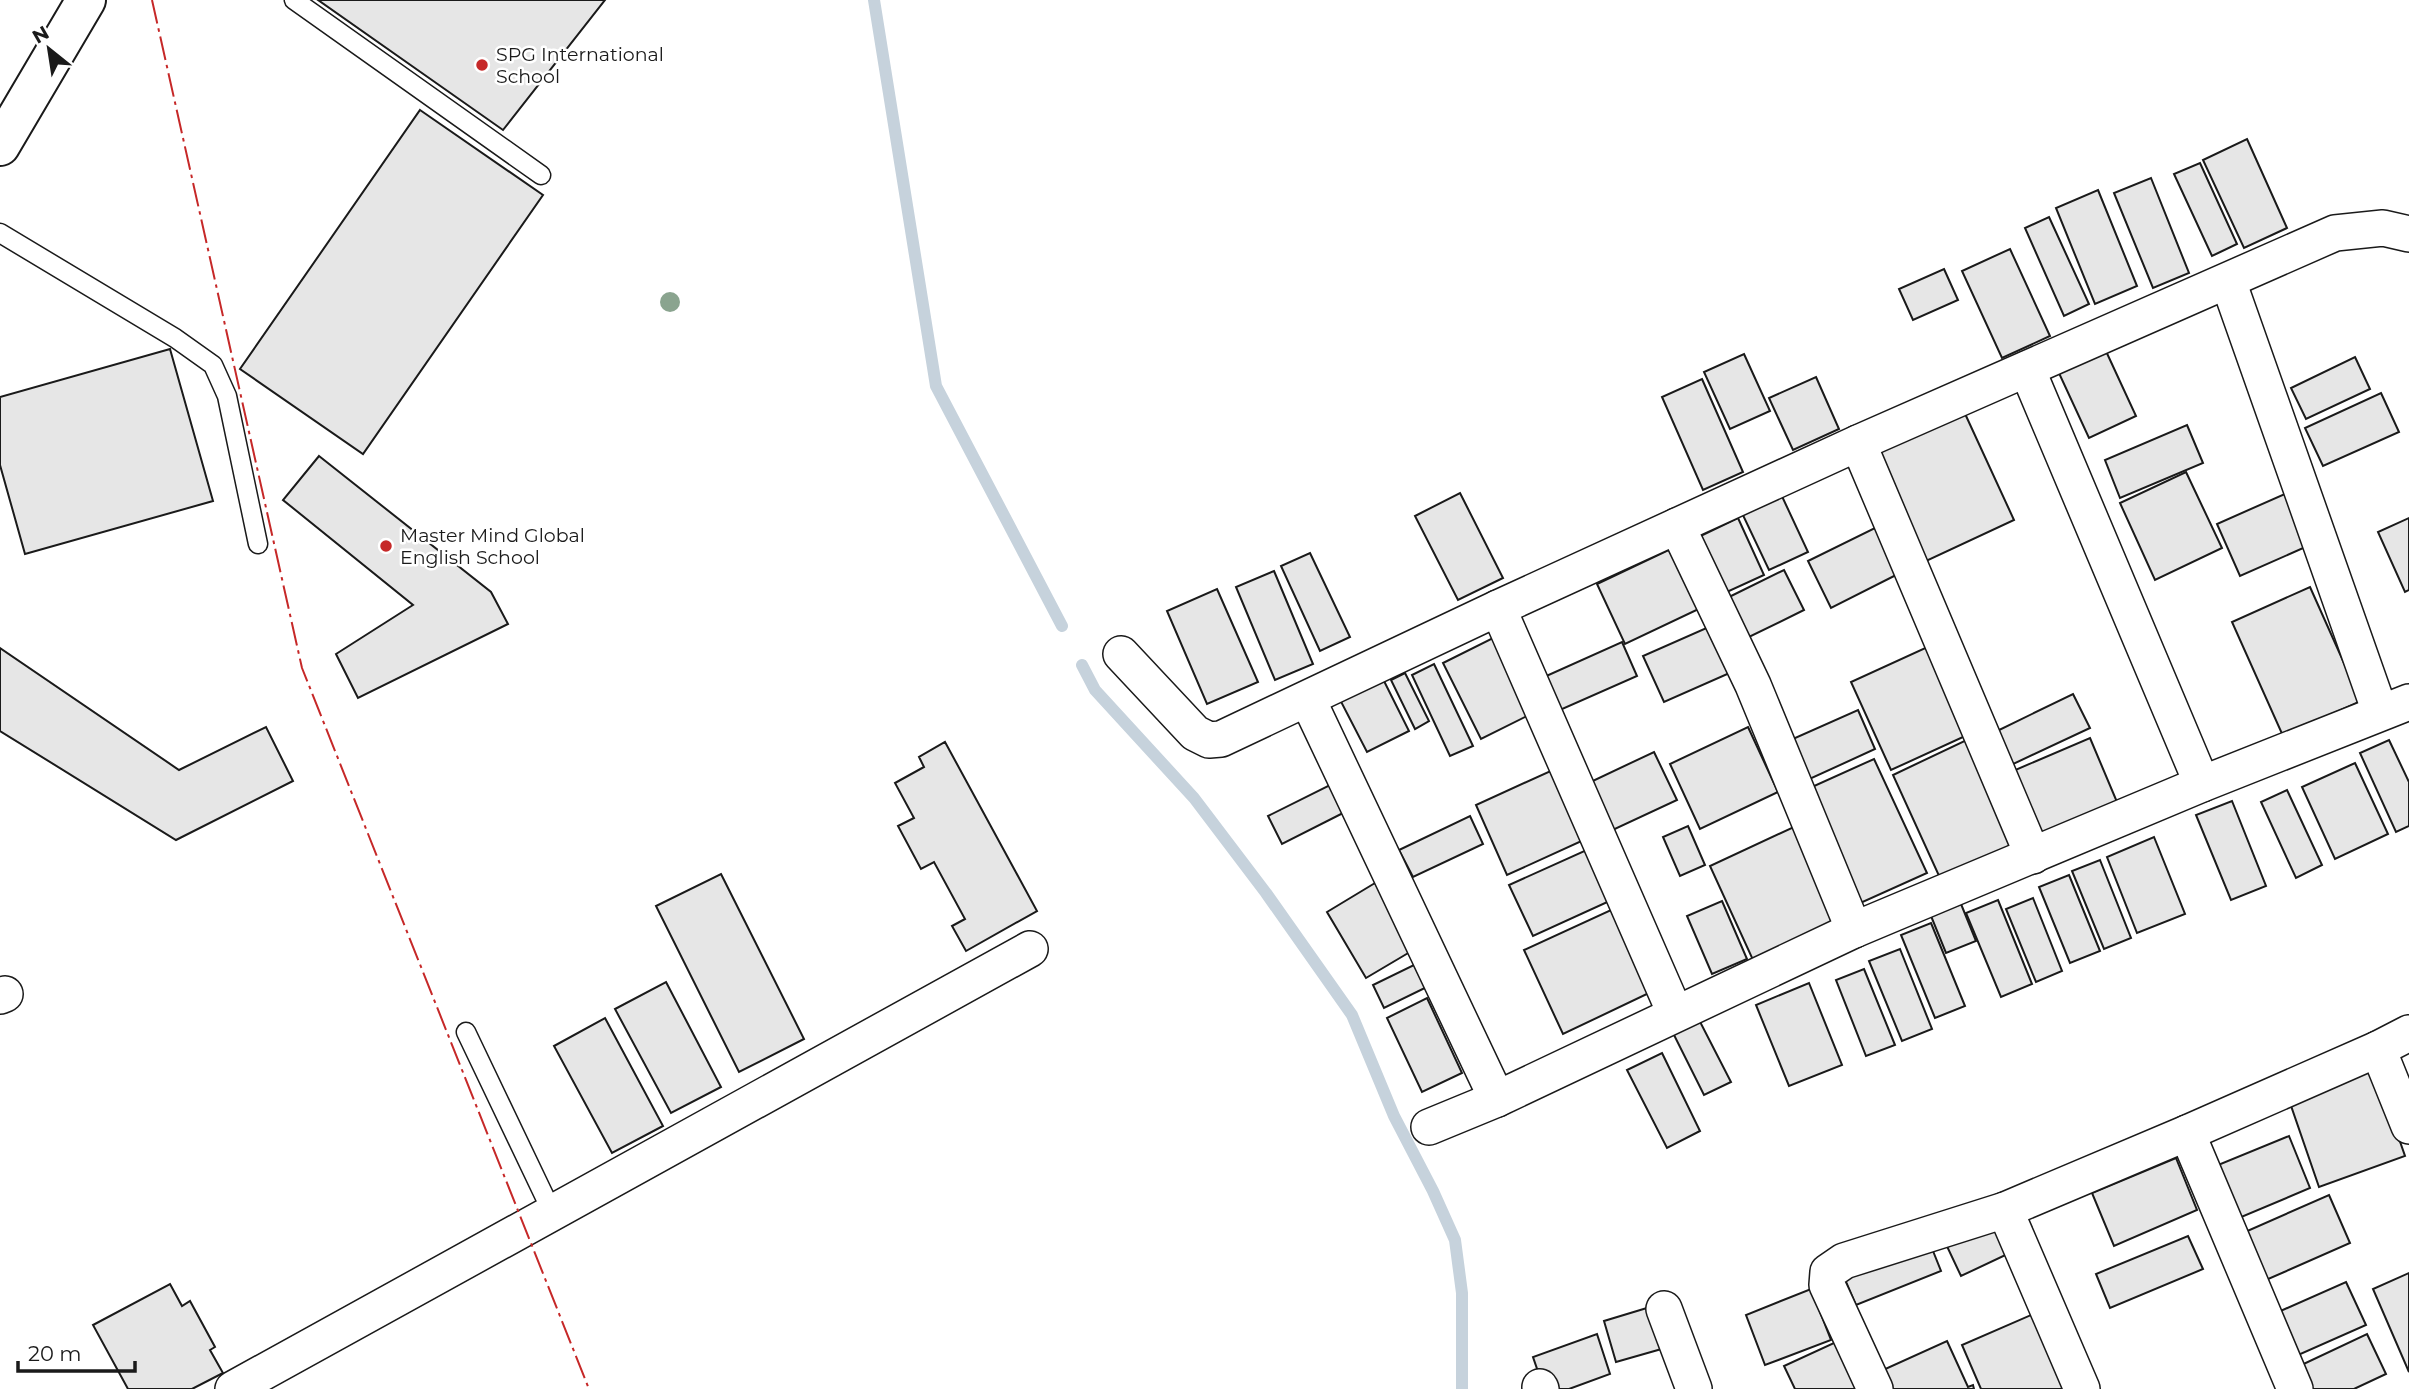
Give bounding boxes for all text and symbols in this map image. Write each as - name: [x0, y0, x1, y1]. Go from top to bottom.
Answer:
- north arrow: [14, 14, 84, 84]
- text: N: [28, 21, 53, 49]
- place label: SPG International School: [496, 43, 664, 88]
- marker: SPG International School: [474, 57, 490, 73]
- place label: Master Mind Global English School: [400, 524, 585, 569]
- marker: Master Mind Global English School: [378, 538, 394, 554]
- scale bar: [18, 1330, 135, 1374]
- text: 20 m: [28, 1341, 82, 1366]

